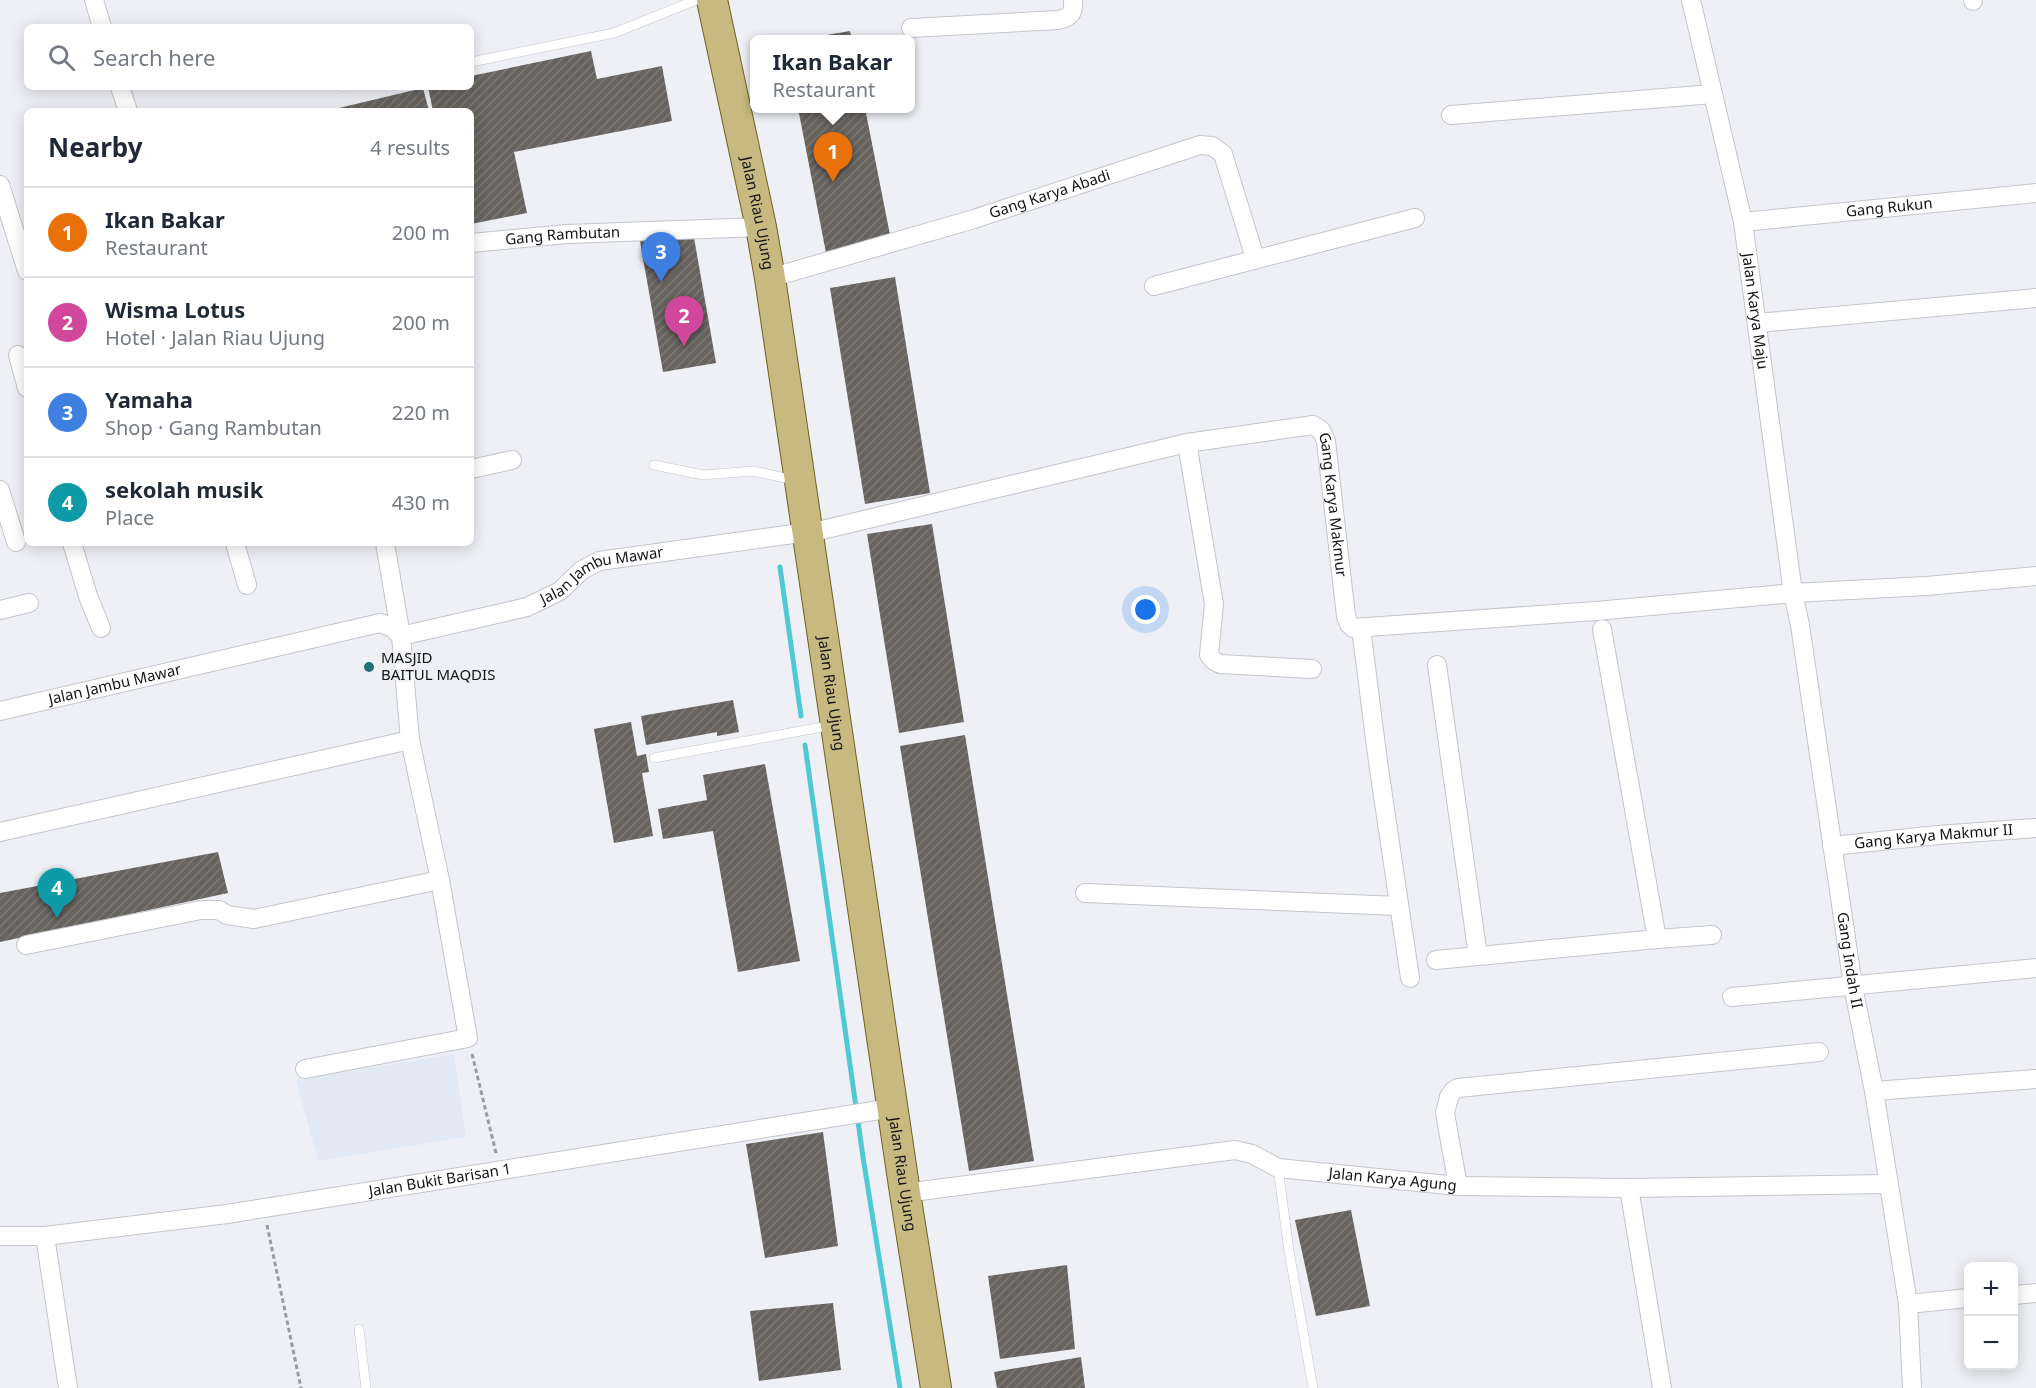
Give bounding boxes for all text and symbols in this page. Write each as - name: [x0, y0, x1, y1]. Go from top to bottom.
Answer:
- search box: [24, 24, 474, 90]
- popup: [750, 35, 915, 113]
- icon: search: [45, 41, 78, 74]
- text: Search here: [93, 42, 215, 72]
- text: Ikan Bakar: [773, 46, 892, 76]
- text: Restaurant: [773, 76, 875, 103]
- text: Nearby: [48, 129, 143, 165]
- pin: 1: [814, 132, 852, 182]
- text: 4 results: [370, 134, 450, 161]
- street label: Jalan Riau Ujung: [737, 152, 779, 271]
- street label: Gang Karya Abadi: [986, 164, 1112, 222]
- street label: Gang Rukun: [1845, 192, 1933, 221]
- text: Ikan Bakar: [105, 204, 225, 234]
- text: 1: [62, 219, 73, 246]
- text: 200 m: [392, 219, 450, 246]
- street label: Gang Rambutan: [504, 221, 620, 249]
- pin: 3: [642, 232, 680, 282]
- text: Restaurant: [105, 234, 208, 261]
- street label: Jalan Karya Maju: [1738, 250, 1774, 370]
- text: Wisma Lotus: [105, 294, 245, 324]
- pin: 2: [664, 296, 704, 346]
- text: 2: [62, 309, 73, 336]
- text: 200 m: [392, 309, 450, 336]
- text: Hotel · Jalan Riau Ujung: [105, 324, 325, 351]
- text: Yamaha: [105, 384, 193, 414]
- text: 3: [62, 399, 73, 426]
- text: 220 m: [392, 399, 450, 426]
- text: Shop · Gang Rambutan: [105, 414, 322, 441]
- street label: Gang Karya Makmur: [1314, 429, 1352, 578]
- text: sekolah musik: [105, 474, 263, 504]
- text: 4: [62, 489, 73, 516]
- text: 430 m: [392, 489, 450, 516]
- text: Place: [105, 504, 154, 531]
- street label: Jalan Jambu Mawar: [535, 541, 665, 609]
- your location: [1131, 595, 1160, 624]
- street label: Jalan Riau Ujung: [814, 633, 851, 752]
- place label: MASJID BAITUL MAQDIS: [381, 647, 495, 684]
- street label: Jalan Jambu Mawar: [45, 658, 183, 709]
- marker: MASJID BAITUL MAQDIS: [362, 660, 376, 674]
- street label: Gang Karya Makmur II: [1853, 819, 2014, 853]
- pin: 4: [38, 868, 76, 918]
- street label: Gang Indah II: [1833, 911, 1868, 1010]
- street label: Jalan Riau Ujung: [885, 1114, 922, 1233]
- street label: Jalan Bukit Barisan 1: [365, 1158, 512, 1201]
- street label: Jalan Karya Agung: [1326, 1162, 1458, 1195]
- map controls: [1964, 1262, 2018, 1370]
- button: +: [1964, 1262, 2018, 1316]
- button: −: [1964, 1316, 2018, 1370]

